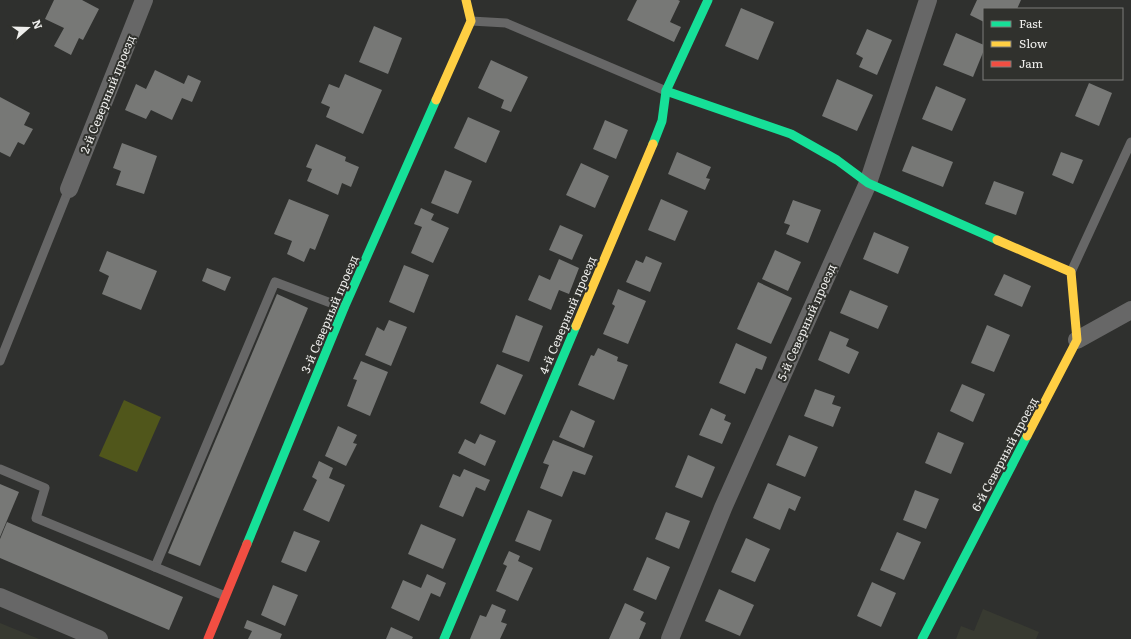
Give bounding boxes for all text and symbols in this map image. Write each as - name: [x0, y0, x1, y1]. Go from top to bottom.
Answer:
- north arrow: [8, 8, 48, 48]
- legend: [983, 8, 1123, 80]
- text: Fast: [1019, 14, 1043, 32]
- text: N: [29, 17, 47, 31]
- street label: 2-й Северный проезд: [75, 32, 139, 156]
- text: Slow: [1019, 34, 1048, 52]
- text: Jam: [1019, 54, 1044, 72]
- street label: 3-й Северный проезд: [296, 252, 362, 376]
- street label: 4-й Северный проезд: [534, 253, 600, 377]
- street label: 5-й Северный проезд: [772, 261, 840, 383]
- street label: 6-й Северный проезд: [966, 394, 1042, 514]

